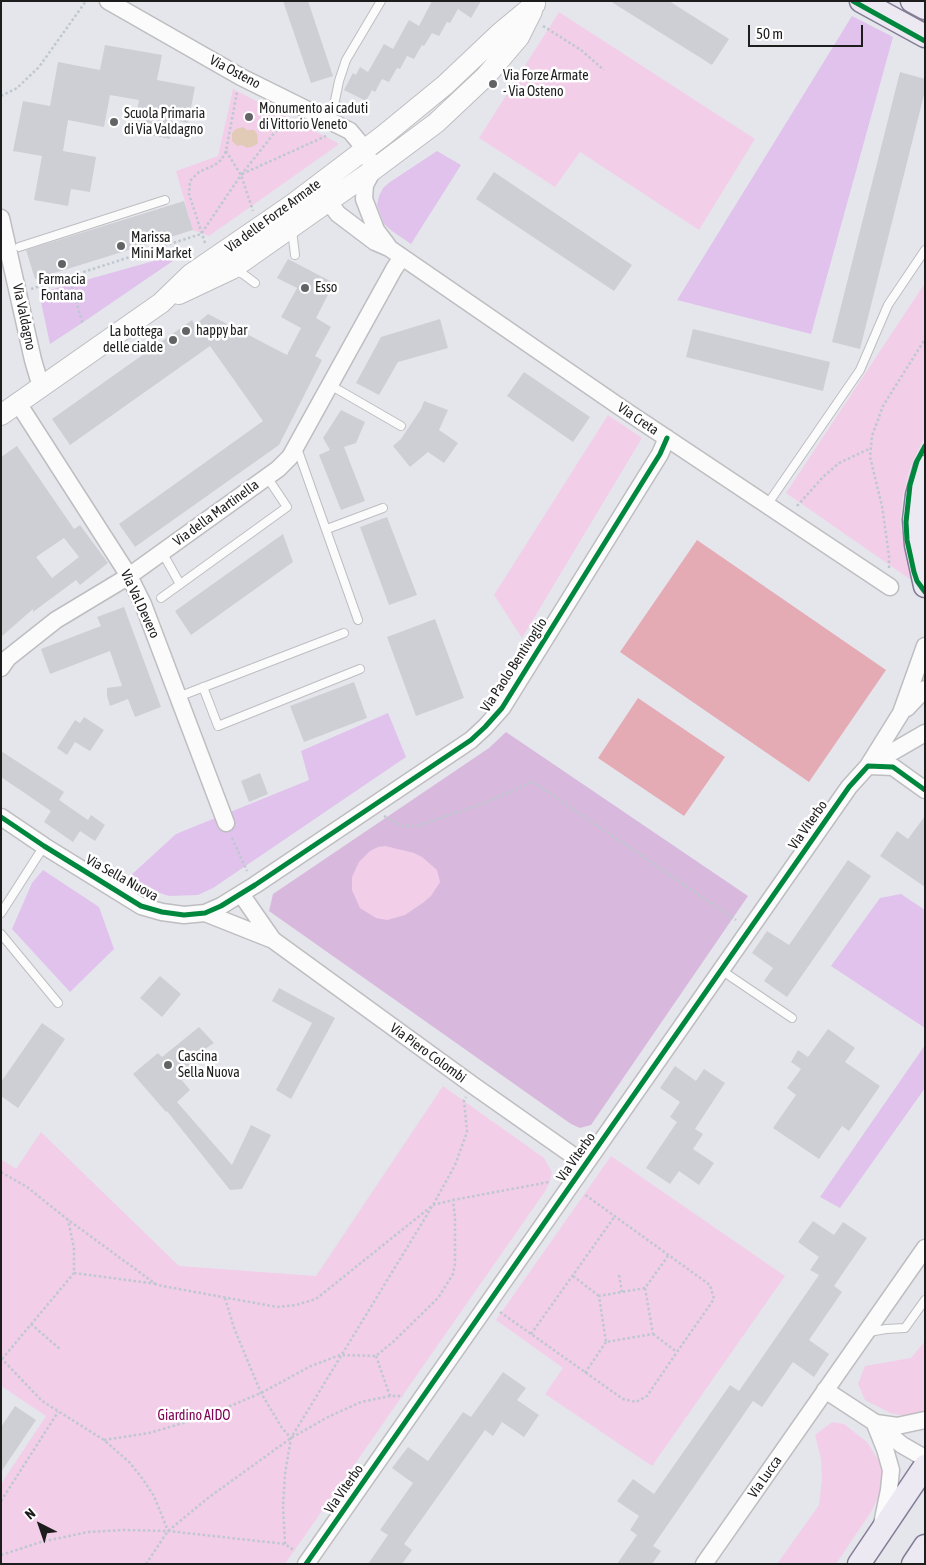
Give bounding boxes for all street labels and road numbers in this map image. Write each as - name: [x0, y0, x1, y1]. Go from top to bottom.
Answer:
- street label: Via Osteno: [207, 52, 263, 92]
- street label: Via delle Forze Armate: [222, 176, 324, 256]
- street label: Via Valdagno: [9, 282, 39, 352]
- street label: Via Creta: [614, 399, 662, 439]
- street label: Via della Martinella: [170, 476, 262, 550]
- street label: Via Val Devero: [117, 567, 163, 641]
- street label: Via Paolo Bentivoglio: [477, 615, 551, 715]
- street label: Via Viterbo: [785, 797, 831, 853]
- street label: Via Sella Nuova: [83, 851, 161, 905]
- street label: Via Piero Colombi: [387, 1020, 469, 1086]
- street label: Via Viterbo: [553, 1129, 599, 1185]
- street label: Via Lucca: [744, 1453, 786, 1501]
- street label: Via Viterbo: [321, 1461, 367, 1517]

